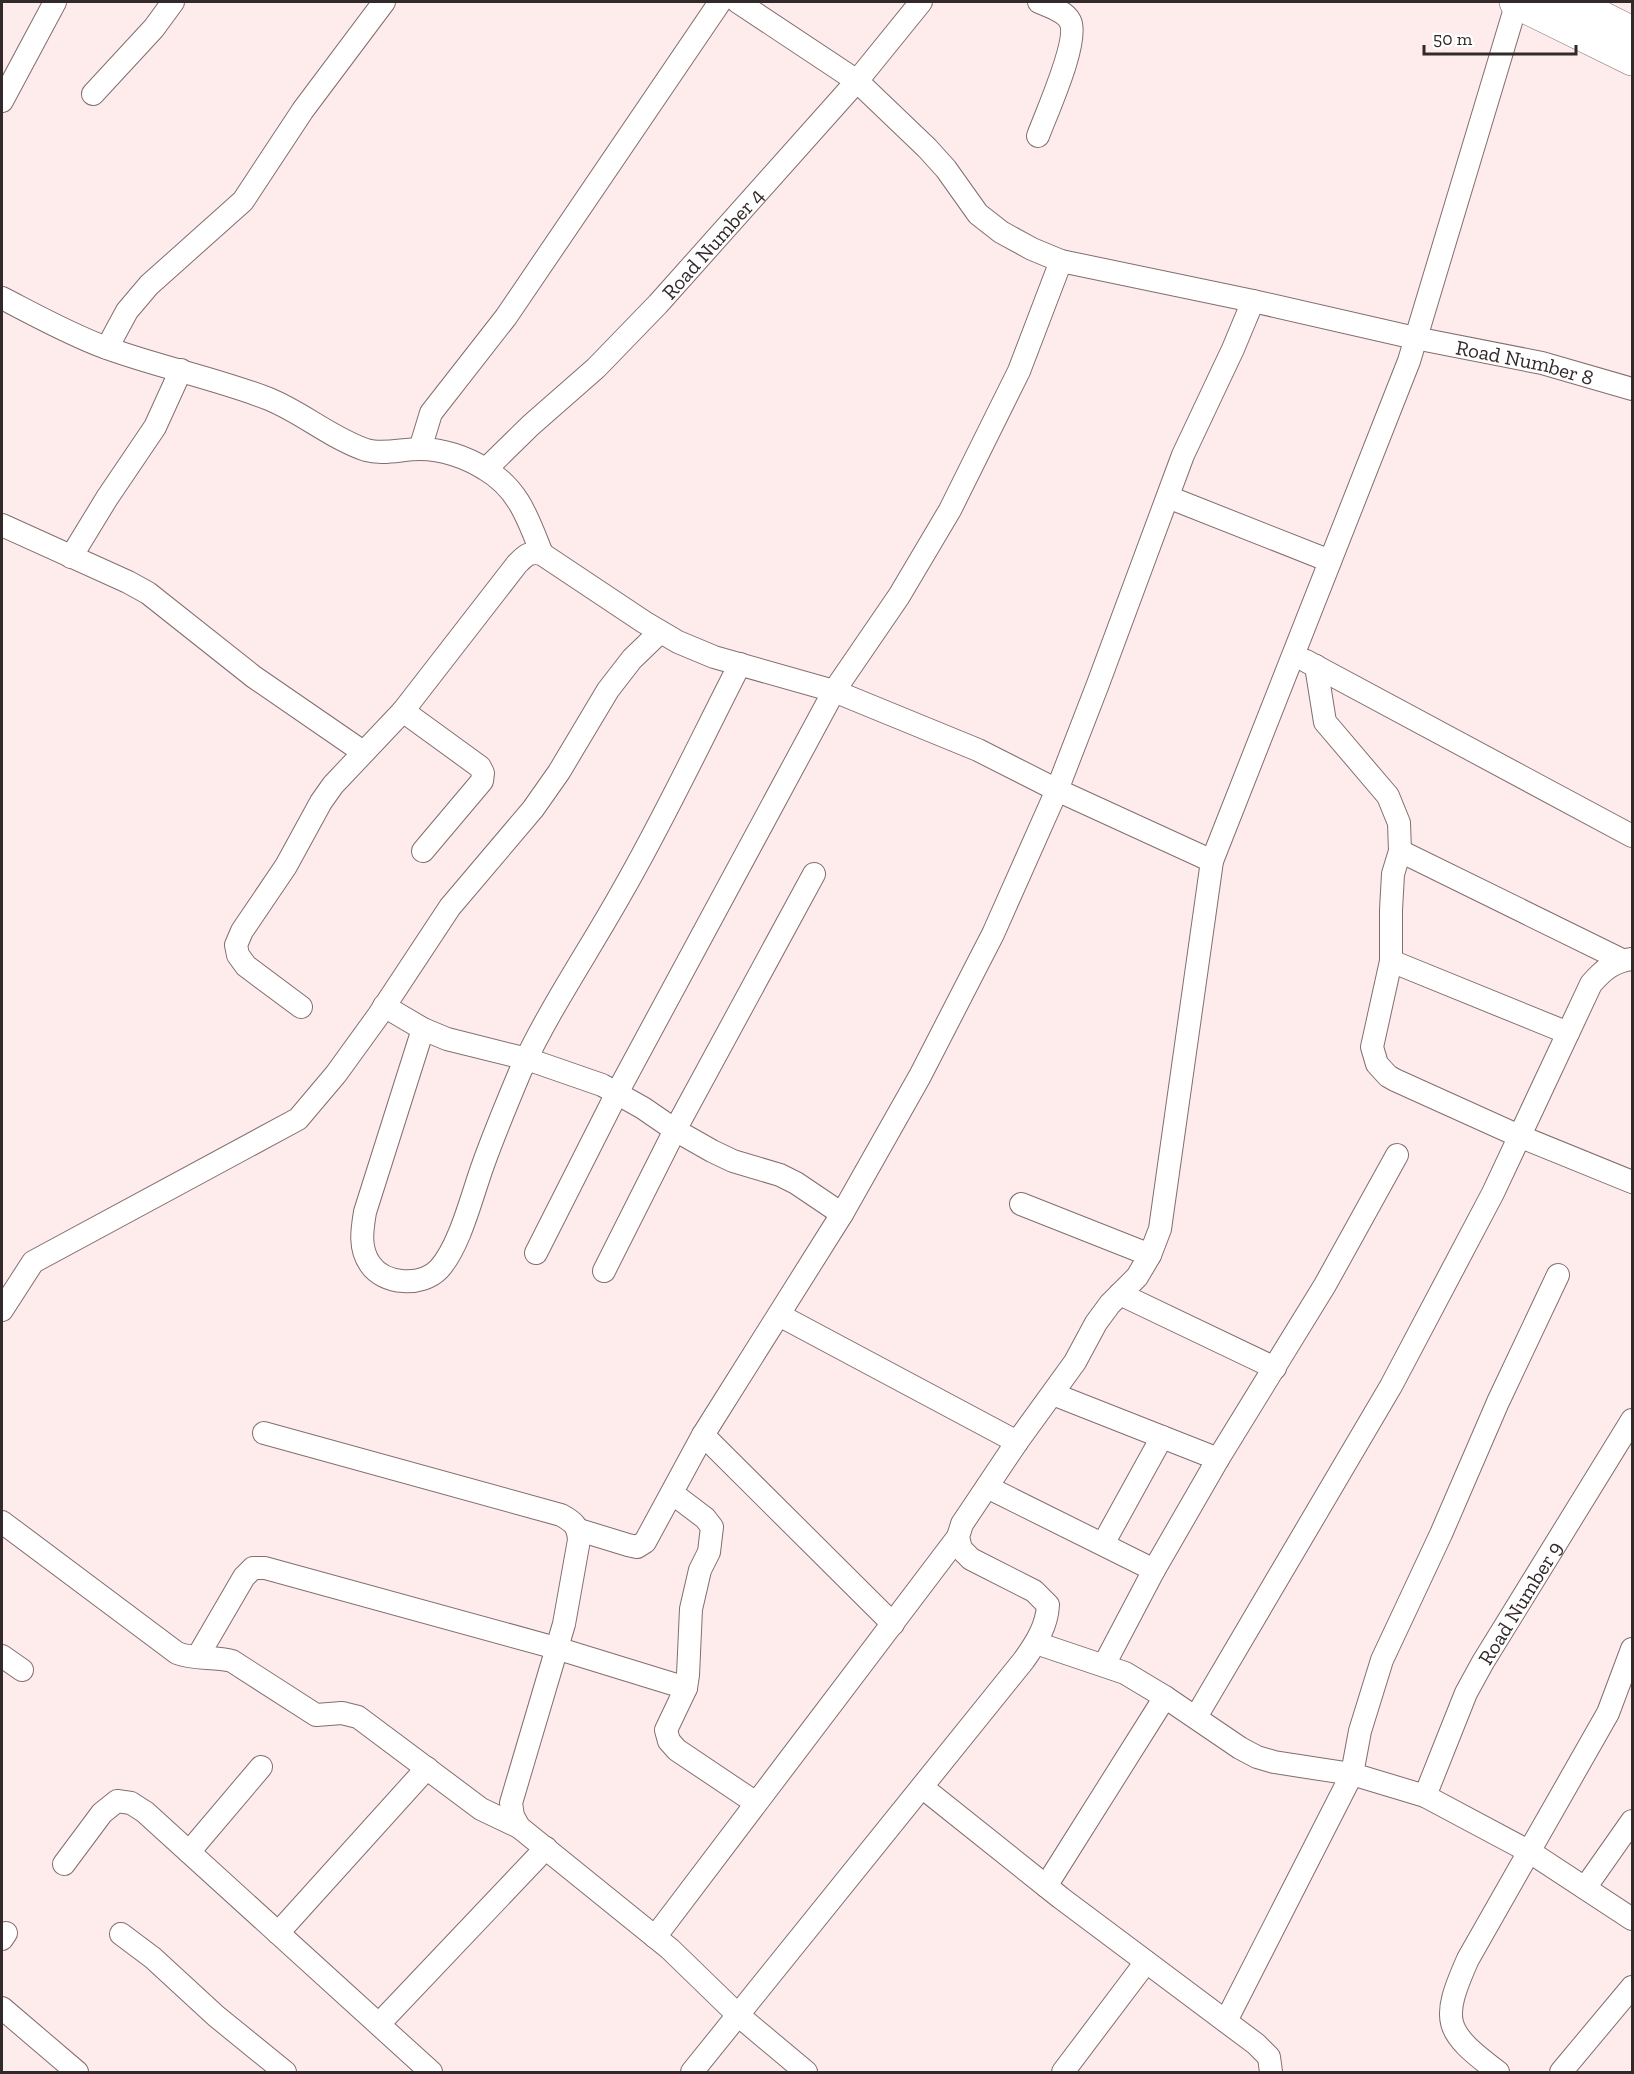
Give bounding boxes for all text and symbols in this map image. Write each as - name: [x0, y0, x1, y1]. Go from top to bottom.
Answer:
- scale bar: [1424, 18, 1576, 56]
- text: 50 m: [1433, 28, 1473, 50]
- street label: Road Number 4: [656, 182, 768, 304]
- street label: Road Number 8: [1454, 334, 1597, 390]
- street label: Road Number 9: [1472, 1536, 1567, 1669]

